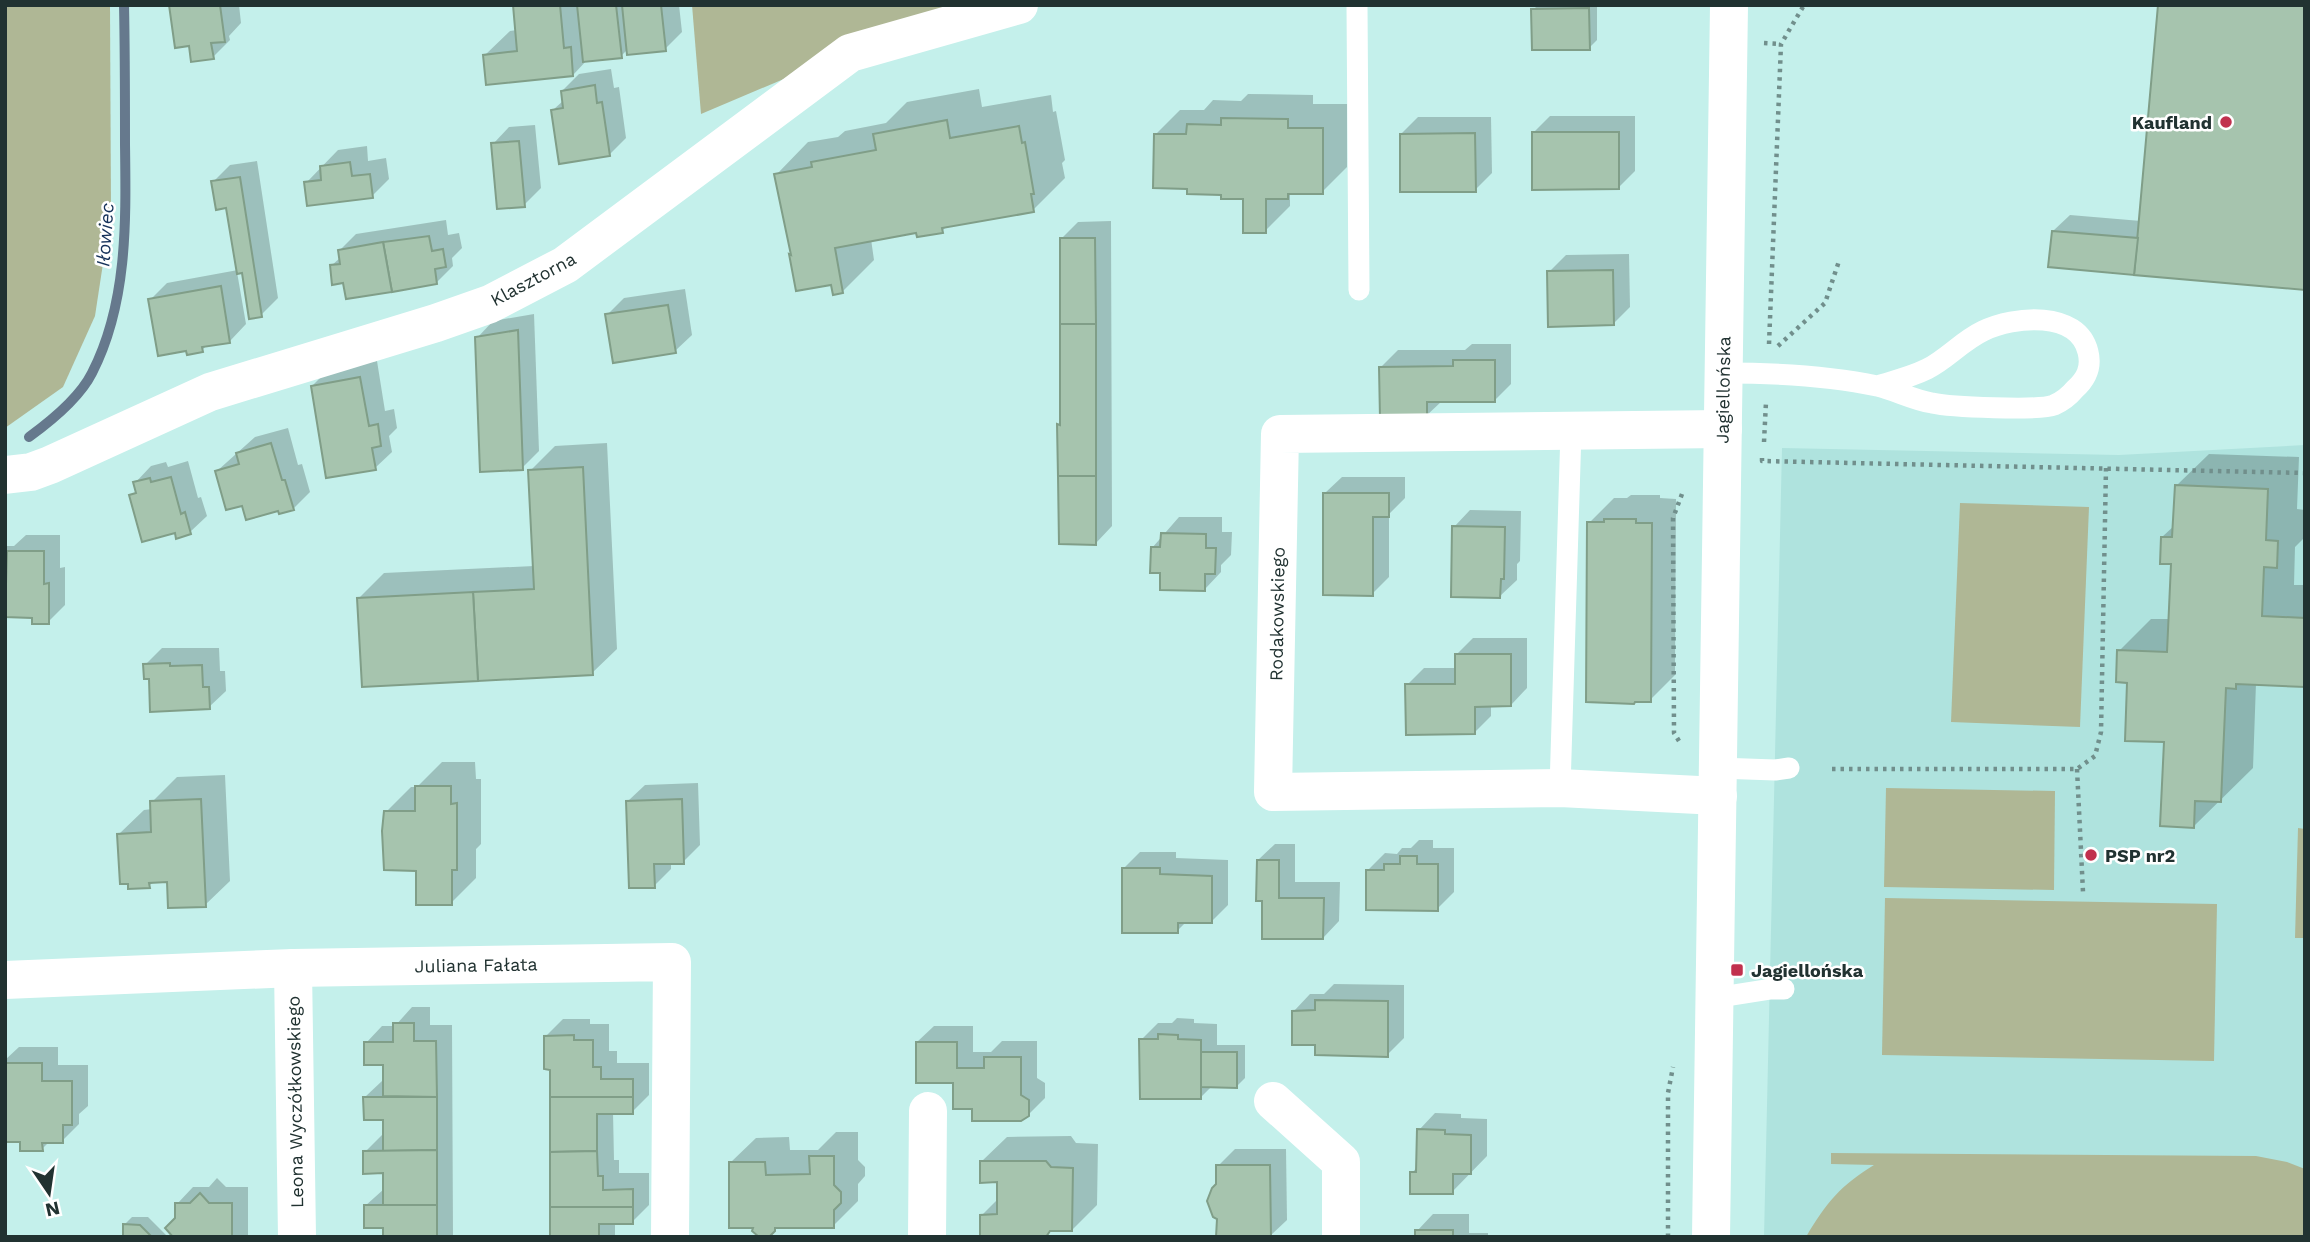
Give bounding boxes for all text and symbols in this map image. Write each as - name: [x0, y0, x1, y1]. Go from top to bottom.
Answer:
- place label: Kaufland: [2132, 112, 2212, 133]
- marker: Kaufland: [2218, 114, 2234, 130]
- water label: Iłowiec: [91, 202, 119, 268]
- street label: Klasztorna: [487, 248, 579, 310]
- street label: Jagiellońska: [1712, 336, 1734, 444]
- street label: Rodakowskiego: [1265, 547, 1289, 681]
- place label: PSP nr2: [2105, 845, 2175, 866]
- marker: PSP nr2: [2083, 847, 2099, 863]
- street label: Juliana Fałata: [414, 953, 538, 977]
- place label: Jagiellońska: [1751, 960, 1864, 981]
- marker: Jagiellońska: [1729, 962, 1745, 978]
- street label: Leona Wyczółkowskiego: [283, 996, 307, 1208]
- north arrow: [14, 1158, 84, 1228]
- text: N: [43, 1196, 62, 1222]

